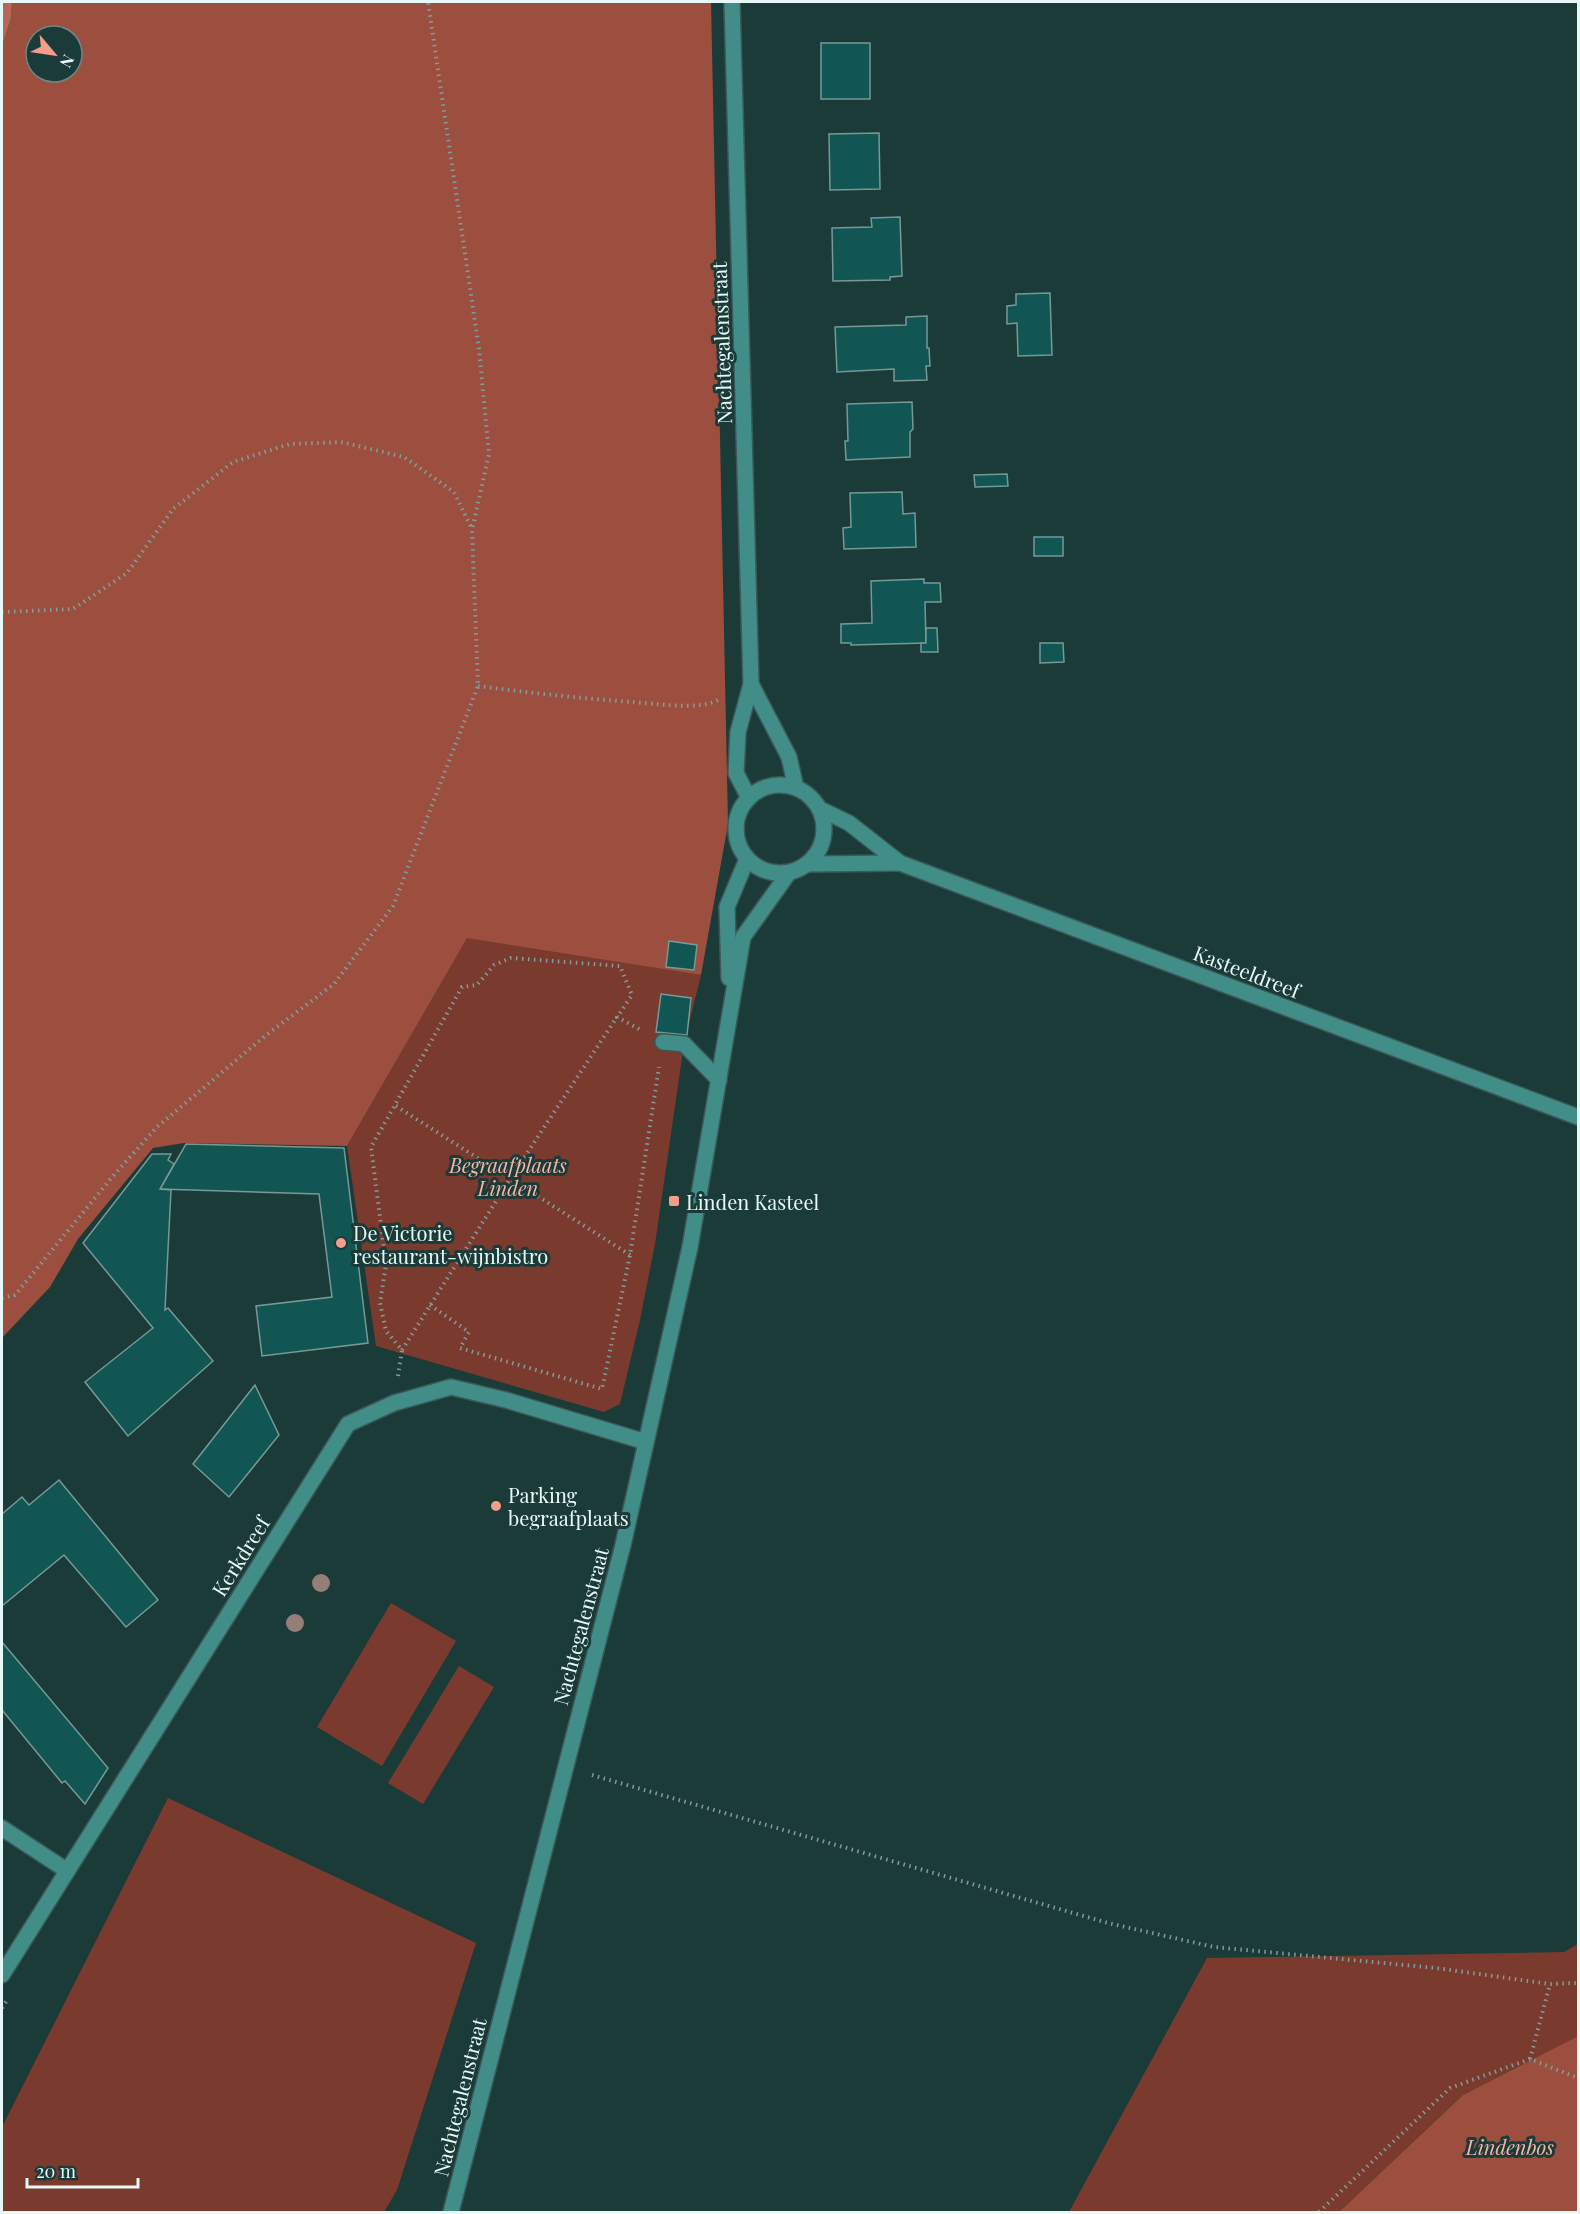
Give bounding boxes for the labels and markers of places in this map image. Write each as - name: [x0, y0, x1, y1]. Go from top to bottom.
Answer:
- place label: Linden Kasteel: [686, 1188, 820, 1215]
- marker: Linden Kasteel: [667, 1194, 681, 1208]
- place label: De Victorie restaurant-wijnbistro: [353, 1219, 548, 1269]
- marker: De Victorie restaurant-wijnbistro: [334, 1236, 348, 1250]
- place label: Parking begraafplaats: [508, 1481, 629, 1531]
- marker: Parking begraafplaats: [489, 1499, 503, 1513]

